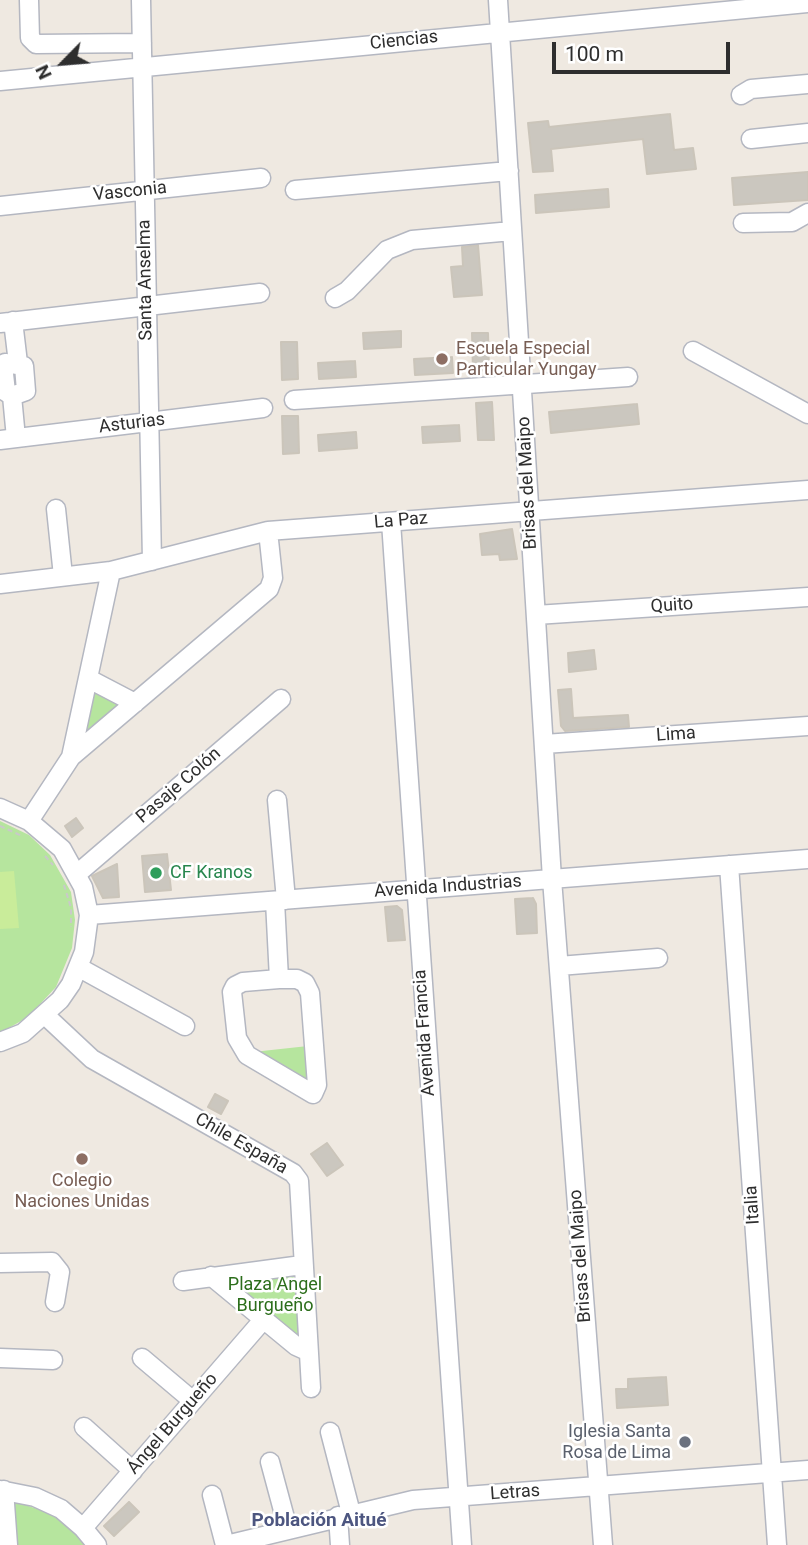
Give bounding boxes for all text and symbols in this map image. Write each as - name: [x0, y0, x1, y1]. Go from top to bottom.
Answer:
- street label: Ciencias: [369, 27, 439, 55]
- north arrow: [28, 28, 98, 98]
- scale bar: [556, 28, 734, 72]
- text: 100 m: [565, 42, 624, 66]
- text: N: [30, 61, 57, 83]
- street label: Vasconia: [92, 177, 168, 207]
- street label: Santa Anselma: [134, 219, 158, 341]
- place label: Escuela Especial Particular Yungay: [456, 338, 597, 380]
- marker: Escuela Especial Particular Yungay: [434, 351, 450, 367]
- street label: Asturias: [98, 409, 166, 439]
- street label: Brisas del Maipo: [514, 416, 542, 550]
- street label: La Paz: [373, 508, 429, 534]
- street label: Quito: [650, 594, 694, 618]
- street label: Lima: [655, 723, 697, 747]
- street label: Pasaje Colón: [132, 743, 226, 829]
- place label: CF Kranos: [170, 862, 252, 884]
- marker: CF Kranos: [148, 865, 164, 881]
- street label: Avenida Industrias: [374, 871, 522, 903]
- street label: Avenida Francia: [410, 969, 440, 1097]
- street label: Chile España: [191, 1109, 291, 1179]
- marker: Colegio Naciones Unidas: [74, 1151, 90, 1167]
- place label: Colegio Naciones Unidas: [14, 1170, 150, 1212]
- street label: Italia: [741, 1185, 765, 1225]
- street label: Brisas del Maipo: [566, 1189, 596, 1323]
- park label: Plaza Angel Burgueño: [228, 1274, 322, 1316]
- street label: Ángel Burgueño: [123, 1369, 223, 1479]
- place label: Iglesia Santa Rosa de Lima: [562, 1421, 671, 1464]
- marker: Iglesia Santa Rosa de Lima: [677, 1434, 693, 1450]
- street label: Letras: [489, 1480, 541, 1506]
- district label: Población Aitué: [252, 1510, 386, 1532]

